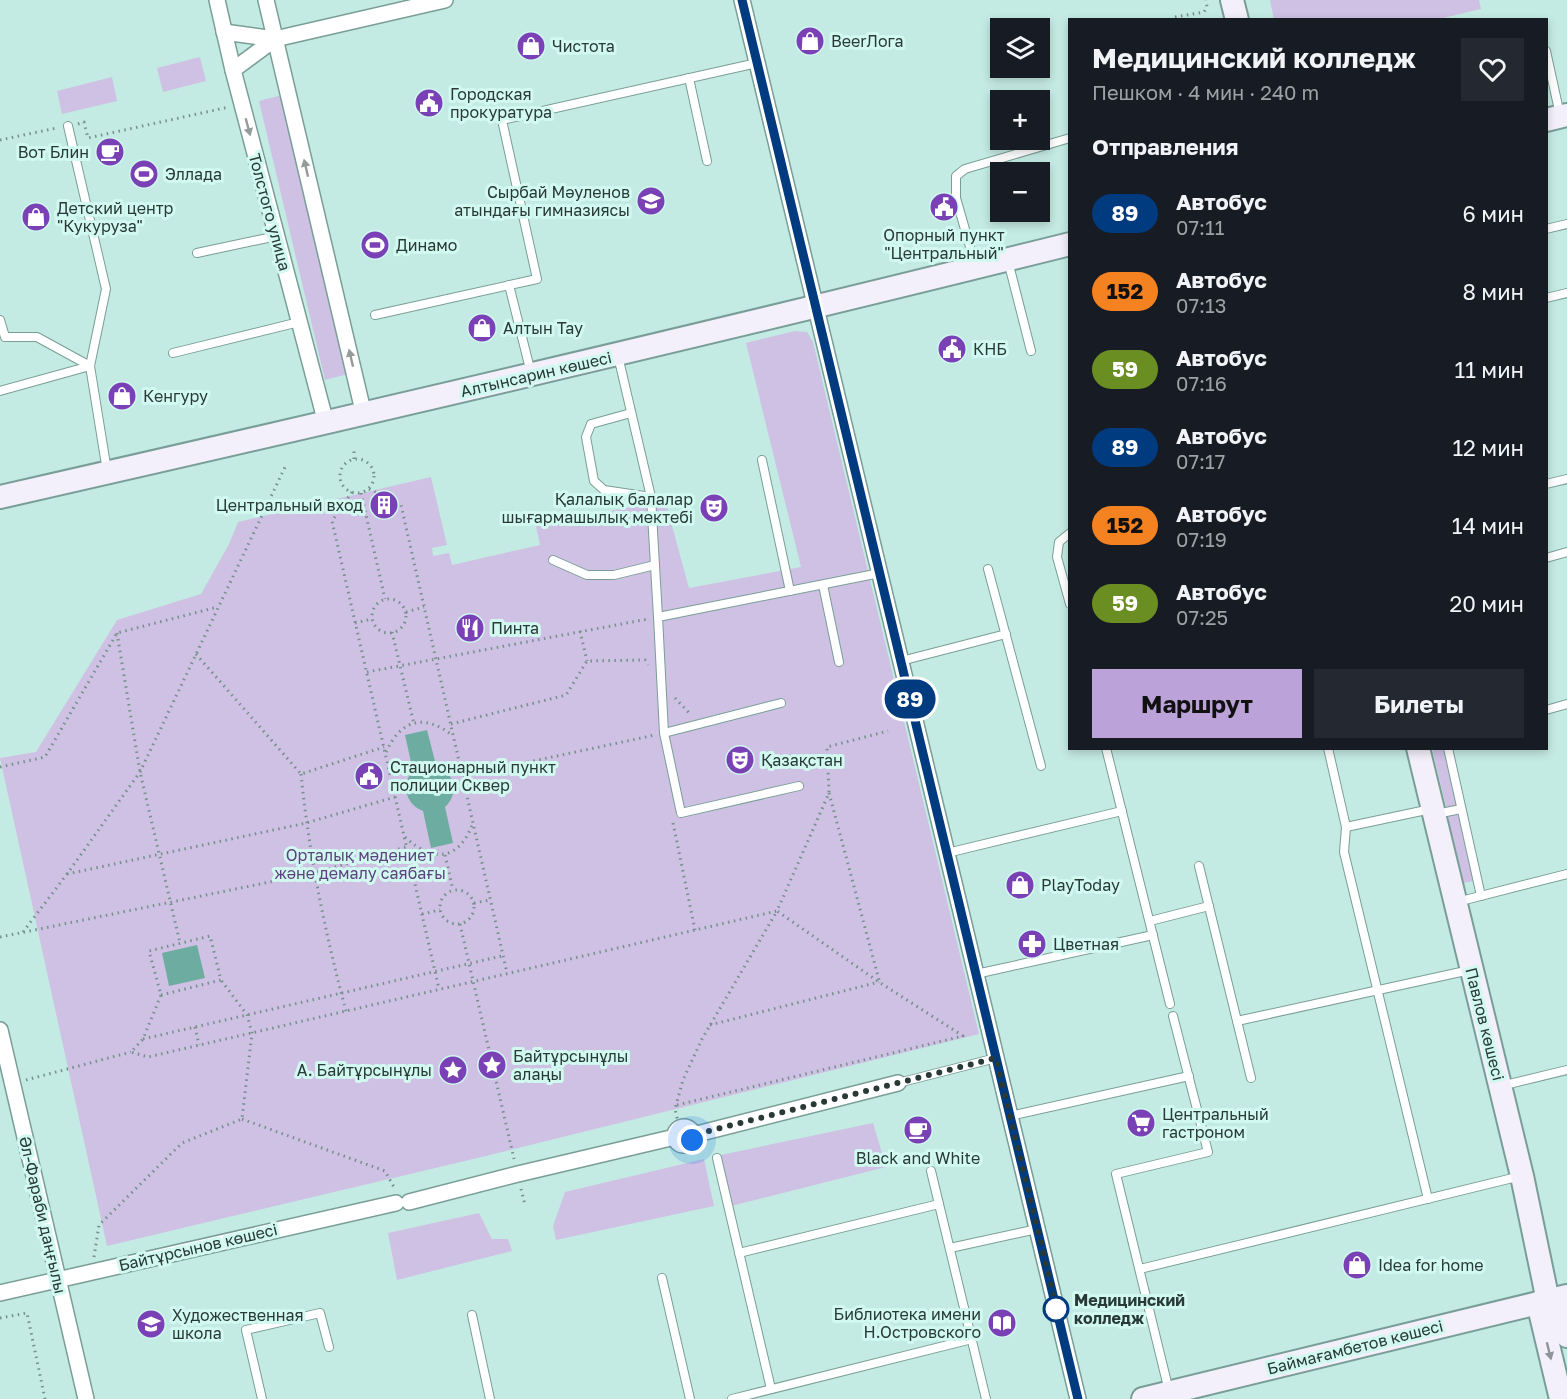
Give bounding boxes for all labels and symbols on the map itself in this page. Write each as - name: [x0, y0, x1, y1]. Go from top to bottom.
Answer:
- shop icon: BeerЛога: [794, 25, 826, 57]
- shop icon: Чистота: [515, 30, 547, 62]
- place label: BeerЛога: [831, 31, 904, 51]
- place label: Чистота: [552, 36, 615, 56]
- place label: Городская прокуратура: [450, 84, 552, 122]
- public building icon: Городская прокуратура: [413, 87, 445, 119]
- one-way arrow: [244, 118, 253, 136]
- cafe icon: Вот Блин: [94, 136, 126, 168]
- place label: Вот Блин: [18, 142, 89, 162]
- street label: Толстого улица: [245, 151, 295, 273]
- sports icon: Эллада: [128, 158, 160, 190]
- one-way arrow: [300, 159, 310, 177]
- place label: Эллада: [165, 164, 222, 184]
- place label: Сырбай Мәуленов атындағы гимназиясы: [454, 182, 630, 220]
- school or university icon: Сырбай Мәуленов атындағы гимназиясы: [635, 185, 667, 217]
- public building icon: Опорный пункт "Центральный": [928, 191, 960, 223]
- place label: Детский центр "Кукуруза": [57, 198, 174, 236]
- shop icon: Детский центр "Кукуруза": [20, 201, 52, 233]
- place label: Опорный пункт "Центральный": [883, 225, 1005, 263]
- sports icon: Динамо: [359, 229, 391, 261]
- place label: Динамо: [396, 235, 457, 255]
- shop icon: Алтын Тау: [466, 312, 498, 344]
- place label: Алтын Тау: [503, 318, 583, 338]
- public building icon: КНБ: [936, 333, 968, 365]
- place label: КНБ: [973, 339, 1007, 359]
- street label: Алтынсарин көшесі: [458, 347, 614, 401]
- one-way arrow: [346, 348, 355, 367]
- shop icon: Кенгуру: [106, 380, 138, 412]
- place label: Кенгуру: [143, 386, 208, 406]
- building icon: Центральный вход: [368, 489, 400, 521]
- place label: Қалалық балалар шығармашылық мектебі: [502, 489, 693, 527]
- theatre icon: Қалалық балалар шығармашылық мектебі: [698, 492, 730, 524]
- place label: Центральный вход: [216, 495, 363, 515]
- restaurant icon: Пинта: [454, 612, 486, 644]
- place label: Пинта: [491, 618, 539, 638]
- line badge: 89: [883, 680, 937, 718]
- theatre icon: Қазақстан: [724, 744, 756, 776]
- place label: Қазақстан: [761, 750, 843, 770]
- place label: Стационарный пункт полиции Сквер: [390, 757, 556, 795]
- public building icon: Стационарный пункт полиции Сквер: [353, 760, 385, 792]
- park label: Орталық мәдениет және демалу саябағы: [274, 845, 446, 883]
- shop icon: PlayToday: [1004, 869, 1036, 901]
- place label: PlayToday: [1041, 875, 1120, 895]
- pharmacy icon: Цветная: [1016, 928, 1048, 960]
- place label: Цветная: [1053, 934, 1119, 954]
- street label: Павлов көшесі: [1461, 965, 1509, 1083]
- place label: Байтұрсынұлы алаңы: [513, 1046, 628, 1084]
- place icon: Байтұрсынұлы алаңы: [476, 1049, 508, 1081]
- place icon: А. Байтұрсынұлы: [437, 1054, 469, 1086]
- place label: А. Байтұрсынұлы: [297, 1060, 432, 1080]
- place label: Центральный гастроном: [1162, 1104, 1269, 1142]
- supermarket icon: Центральный гастроном: [1125, 1107, 1157, 1139]
- cafe icon: Black and White: [902, 1114, 934, 1146]
- your location: [677, 1125, 707, 1155]
- street label: Әл-Фараби даңғылы: [15, 1134, 71, 1296]
- place label: Black and White: [856, 1148, 980, 1168]
- street label: Байтұрсынов көшесі: [117, 1219, 279, 1275]
- shop icon: Idea for home: [1341, 1249, 1373, 1281]
- place label: Idea for home: [1378, 1255, 1484, 1275]
- place label: Медицинский колледж: [1074, 1290, 1185, 1328]
- marker: Медицинский колледж: [1043, 1296, 1069, 1322]
- place label: Библиотека имени Н.Островского: [834, 1304, 981, 1342]
- place label: Художественная школа: [172, 1305, 304, 1343]
- library icon: Библиотека имени Н.Островского: [986, 1307, 1018, 1339]
- school or university icon: Художественная школа: [135, 1308, 167, 1340]
- street label: Баймағамбетов көшесі: [1265, 1315, 1445, 1379]
- one-way arrow: [1545, 1342, 1555, 1360]

